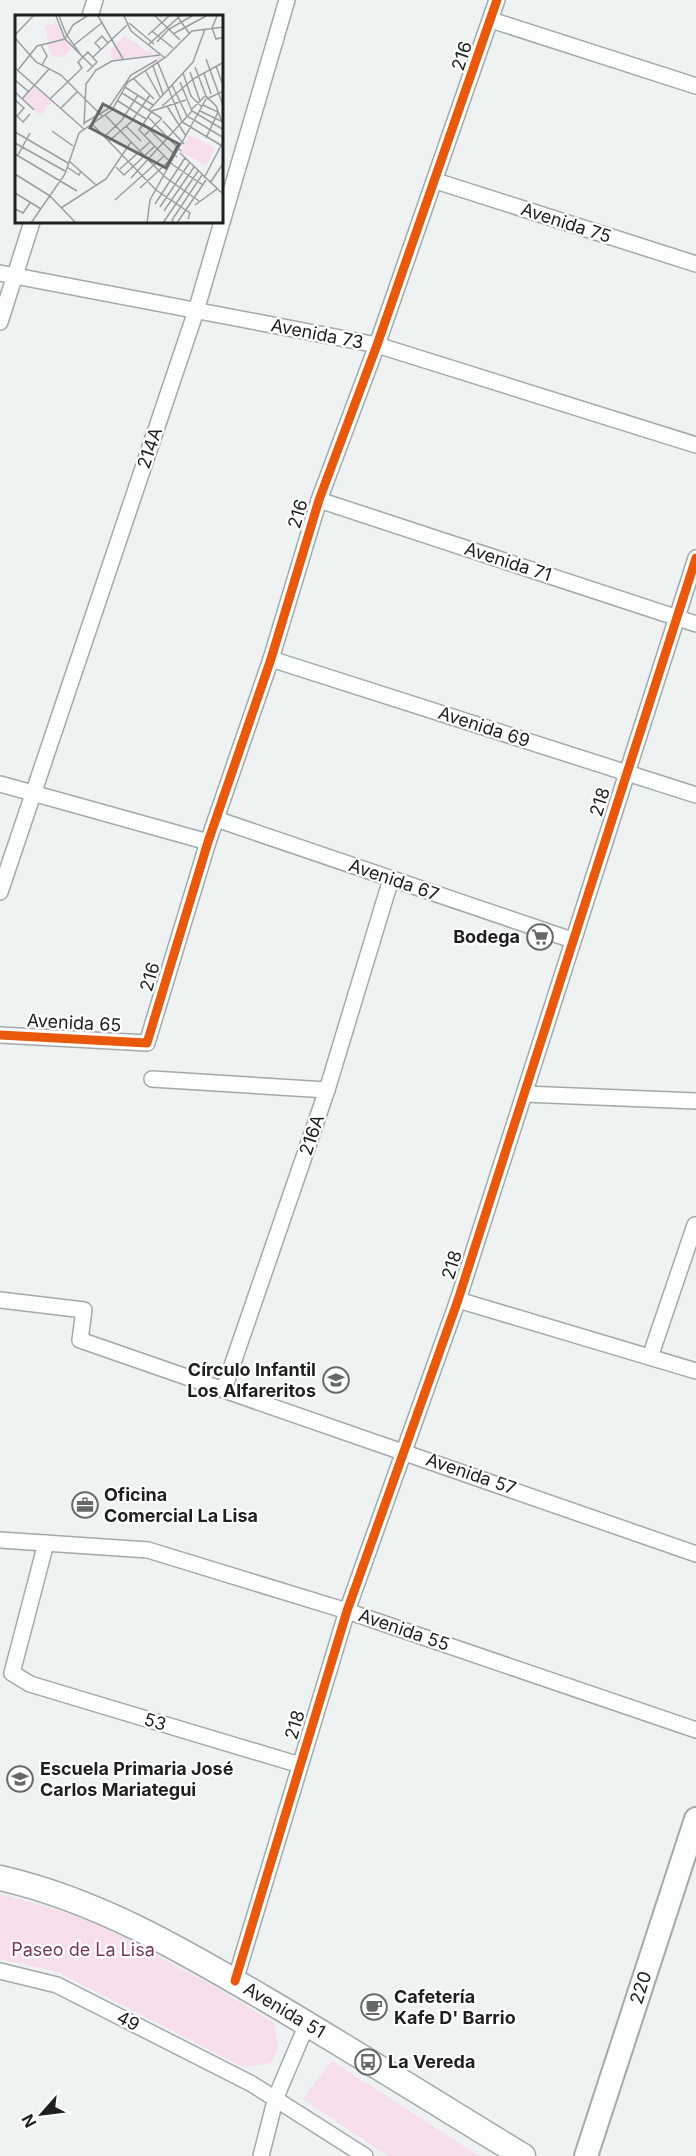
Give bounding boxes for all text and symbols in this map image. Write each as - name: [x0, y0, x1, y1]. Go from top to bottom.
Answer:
- inset map: [15, 15, 224, 224]
- street label: 216: [447, 38, 476, 73]
- street label: Avenida 75: [518, 198, 614, 247]
- street label: Avenida 73: [269, 314, 365, 353]
- street label: 214A: [133, 424, 166, 471]
- street label: 216: [283, 497, 312, 531]
- street label: Avenida 71: [462, 538, 554, 585]
- street label: Avenida 69: [436, 702, 533, 751]
- street label: 218: [585, 785, 614, 819]
- street label: Avenida 67: [346, 854, 442, 905]
- supermarket icon: Bodega: [525, 922, 555, 952]
- place label: Bodega: [453, 926, 520, 947]
- street label: 216: [135, 960, 164, 994]
- street label: Avenida 65: [26, 1010, 122, 1035]
- street label: 216A: [295, 1112, 328, 1158]
- street label: 218: [437, 1248, 466, 1282]
- place label: Círculo Infantil Los Alfareritos: [187, 1359, 316, 1401]
- school or university icon: Círculo Infantil Los Alfareritos: [321, 1365, 351, 1395]
- street label: Avenida 57: [423, 1448, 519, 1499]
- place label: Oficina Comercial La Lisa: [104, 1484, 258, 1526]
- office icon: Oficina Comercial La Lisa: [70, 1490, 100, 1520]
- street label: Avenida 55: [356, 1604, 452, 1655]
- street label: 53: [142, 1708, 169, 1735]
- street label: 218: [280, 1708, 309, 1742]
- place label: Escuela Primaria José Carlos Mariategui: [40, 1758, 234, 1800]
- school or university icon: Escuela Primaria José Carlos Mariategui: [5, 1764, 35, 1794]
- park label: Paseo de La Lisa: [11, 1939, 155, 1960]
- street label: 220: [625, 1968, 656, 2007]
- street label: Avenida 51: [240, 1978, 329, 2042]
- place label: Cafetería Kafe D' Barrio: [394, 1986, 516, 2028]
- cafe icon: Cafetería Kafe D' Barrio: [359, 1992, 389, 2022]
- street label: 49: [113, 2006, 143, 2035]
- bus stop icon: La Vereda: [353, 2047, 383, 2077]
- place label: La Vereda: [388, 2051, 475, 2072]
- north arrow: [12, 2084, 72, 2144]
- text: N: [17, 2111, 40, 2131]

